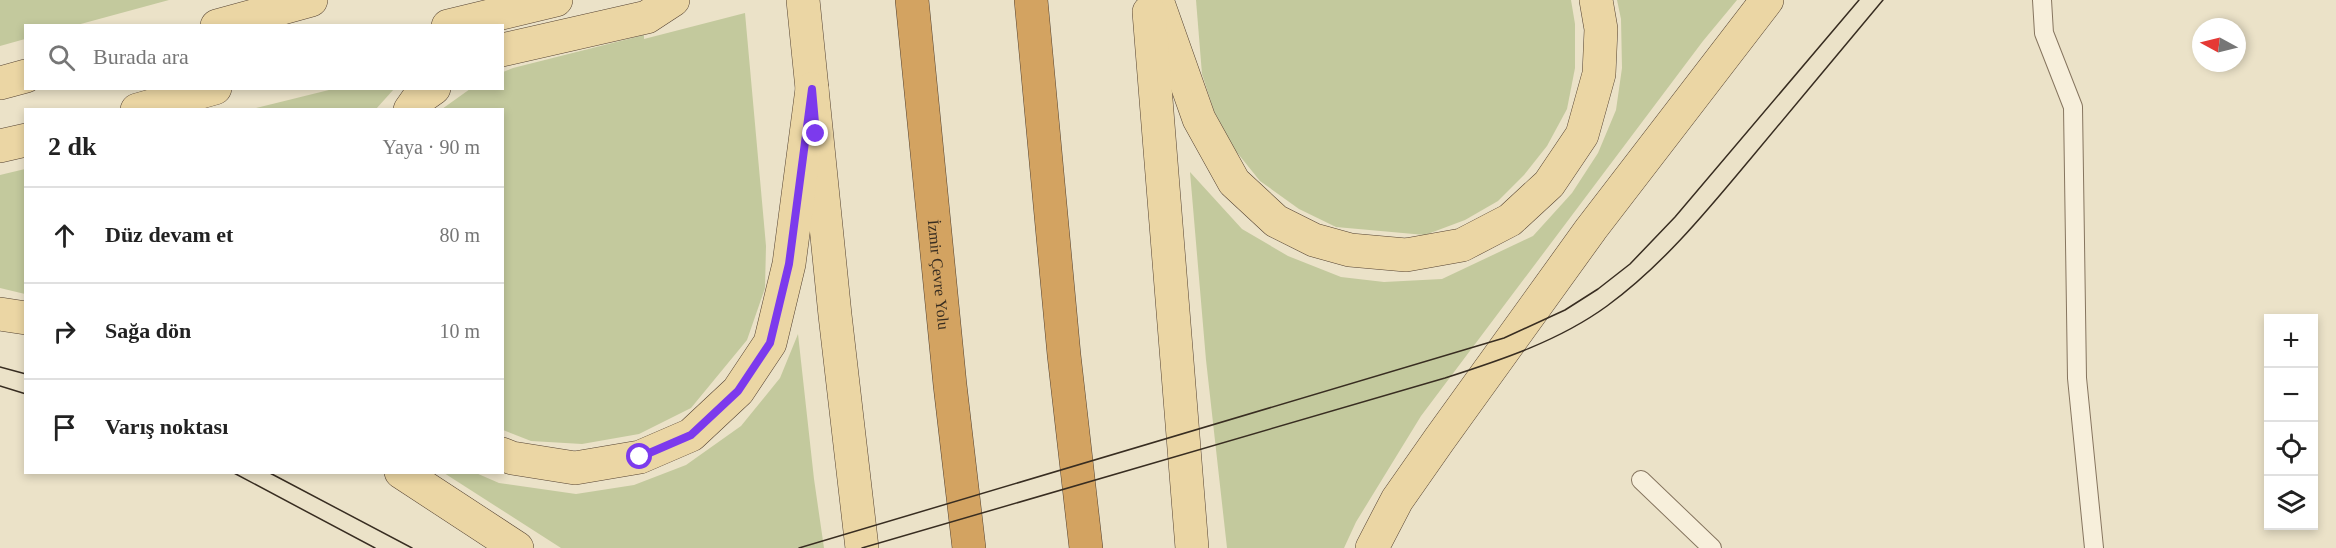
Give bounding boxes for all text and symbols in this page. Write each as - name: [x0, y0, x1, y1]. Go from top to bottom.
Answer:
- north arrow: [2192, 18, 2246, 72]
- search box: [24, 24, 504, 90]
- icon: search: [45, 41, 78, 74]
- text: Burada ara: [93, 44, 189, 69]
- route end: [802, 120, 828, 146]
- text: 2 dk: [48, 132, 96, 161]
- text: Yaya · 90 m: [383, 136, 480, 158]
- icon: ahead: [48, 219, 81, 252]
- street label: İzmir Çevre Yolu: [925, 219, 953, 331]
- text: Düz devam et: [105, 222, 233, 247]
- text: 80 m: [439, 224, 480, 246]
- map controls: [2264, 314, 2318, 530]
- button: +: [2264, 314, 2318, 368]
- icon: right: [48, 315, 81, 348]
- text: Sağa dön: [105, 318, 191, 343]
- text: 10 m: [439, 320, 480, 342]
- button: −: [2264, 368, 2318, 422]
- icon: arrive: [48, 411, 81, 444]
- text: Varış noktası: [105, 414, 228, 439]
- button: locate: [2264, 422, 2318, 476]
- route start: [626, 443, 652, 469]
- button: layers: [2264, 476, 2318, 530]

